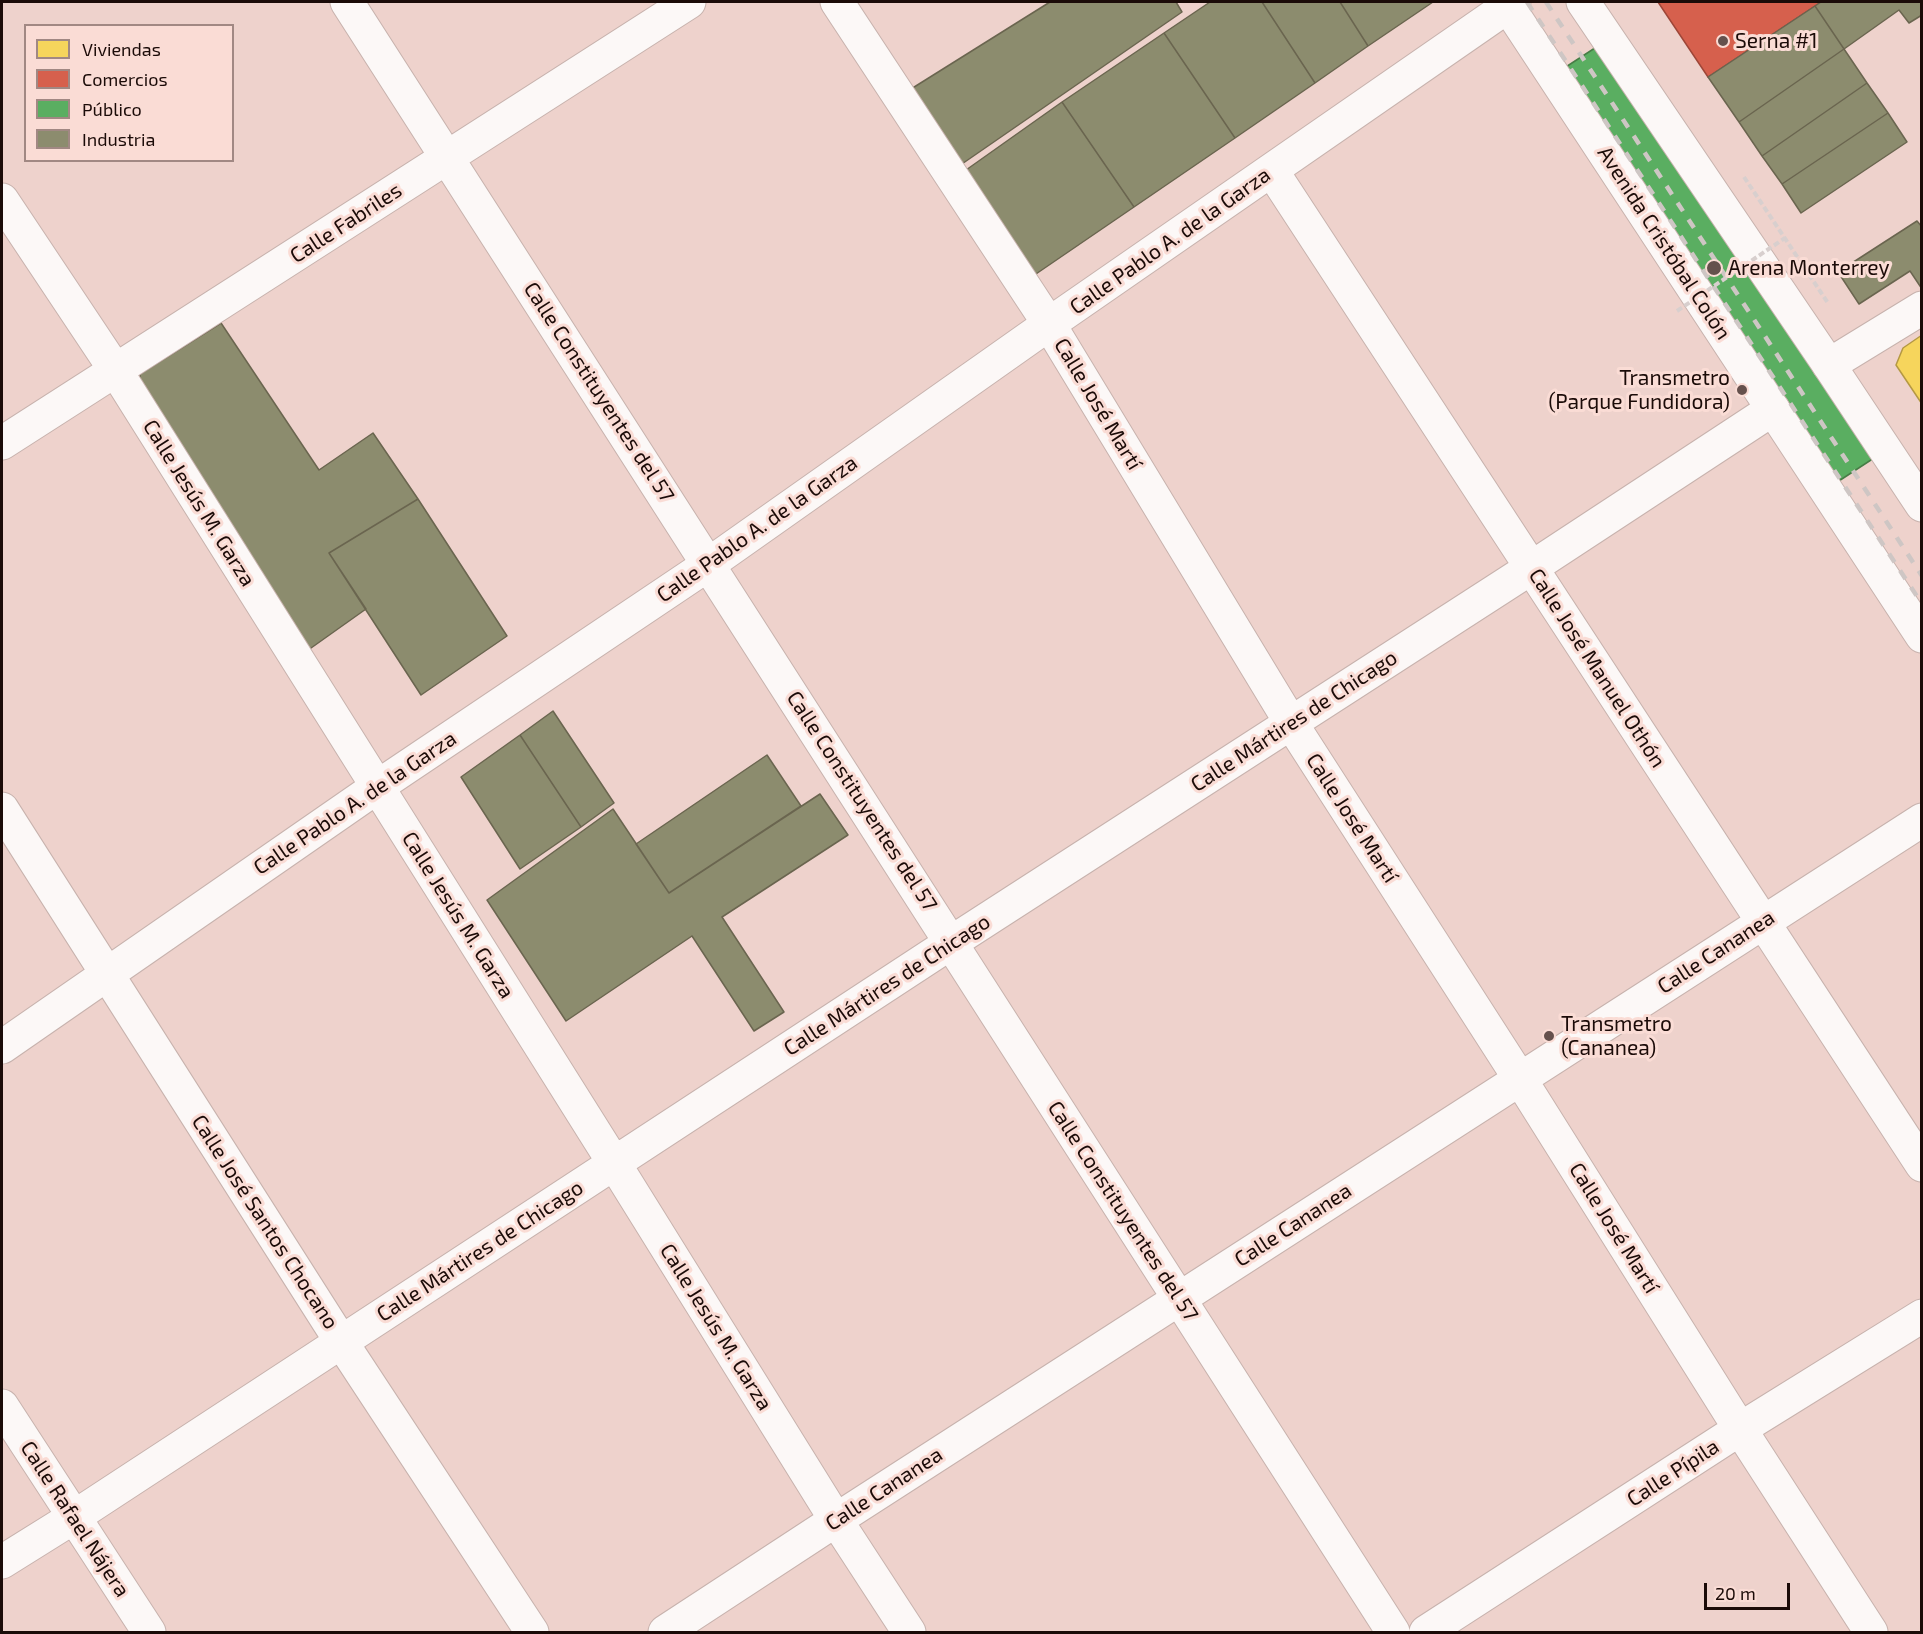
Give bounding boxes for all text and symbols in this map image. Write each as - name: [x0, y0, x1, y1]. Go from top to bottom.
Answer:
- legend: [24, 24, 234, 162]
- place label: Serna #1: [1735, 28, 1818, 54]
- marker: Serna #1: [1716, 34, 1730, 48]
- text: Viviendas: [82, 38, 161, 60]
- text: Comercios: [82, 68, 168, 90]
- text: Público: [82, 98, 142, 120]
- text: Industria: [82, 128, 155, 150]
- street label: Avenida Cristóbal Colón: [1592, 142, 1736, 344]
- street label: Calle Pablo A. de la Garza: [1065, 162, 1275, 320]
- street label: Calle Fabriles: [285, 178, 407, 268]
- place label: Arena Monterrey: [1728, 255, 1890, 281]
- marker: Arena Monterrey: [1705, 259, 1723, 277]
- street label: Calle Constituyentes del 57: [518, 277, 680, 507]
- street label: Calle José Martí: [1049, 334, 1147, 474]
- place label: Transmetro (Parque Fundidora): [1548, 365, 1730, 415]
- marker: Transmetro (Parque Fundidora): [1735, 383, 1749, 397]
- street label: Calle Jesús M. Garza: [138, 415, 260, 591]
- street label: Calle Pablo A. de la Garza: [652, 450, 862, 608]
- street label: Calle José Manuel Othón: [1523, 564, 1671, 772]
- street label: Calle Mártires de Chicago: [1186, 645, 1402, 797]
- street label: Calle Constituyentes del 57: [781, 686, 943, 916]
- street label: Calle Pablo A. de la Garza: [249, 726, 461, 880]
- street label: Calle José Martí: [1301, 749, 1403, 887]
- street label: Calle Jesús M. Garza: [397, 827, 519, 1003]
- street label: Calle Cananea: [1653, 905, 1779, 999]
- street label: Calle Mártires de Chicago: [779, 909, 995, 1061]
- place label: Transmetro (Cananea): [1561, 1011, 1672, 1061]
- marker: Transmetro (Cananea): [1542, 1029, 1556, 1043]
- street label: Calle Constituyentes del 57: [1042, 1096, 1204, 1326]
- street label: Calle José Santos Chocano: [186, 1110, 344, 1334]
- street label: Calle José Martí: [1564, 1158, 1664, 1298]
- street label: Calle Mártires de Chicago: [372, 1175, 588, 1327]
- street label: Calle Cananea: [1230, 1178, 1356, 1272]
- street label: Calle Jesús M. Garza: [655, 1239, 777, 1415]
- street label: Calle Pípila: [1622, 1434, 1724, 1512]
- street label: Calle Rafael Nájera: [15, 1436, 135, 1602]
- street label: Calle Cananea: [821, 1442, 947, 1536]
- scale bar: [1707, 1571, 1792, 1609]
- text: 20 m: [1715, 1582, 1756, 1604]

